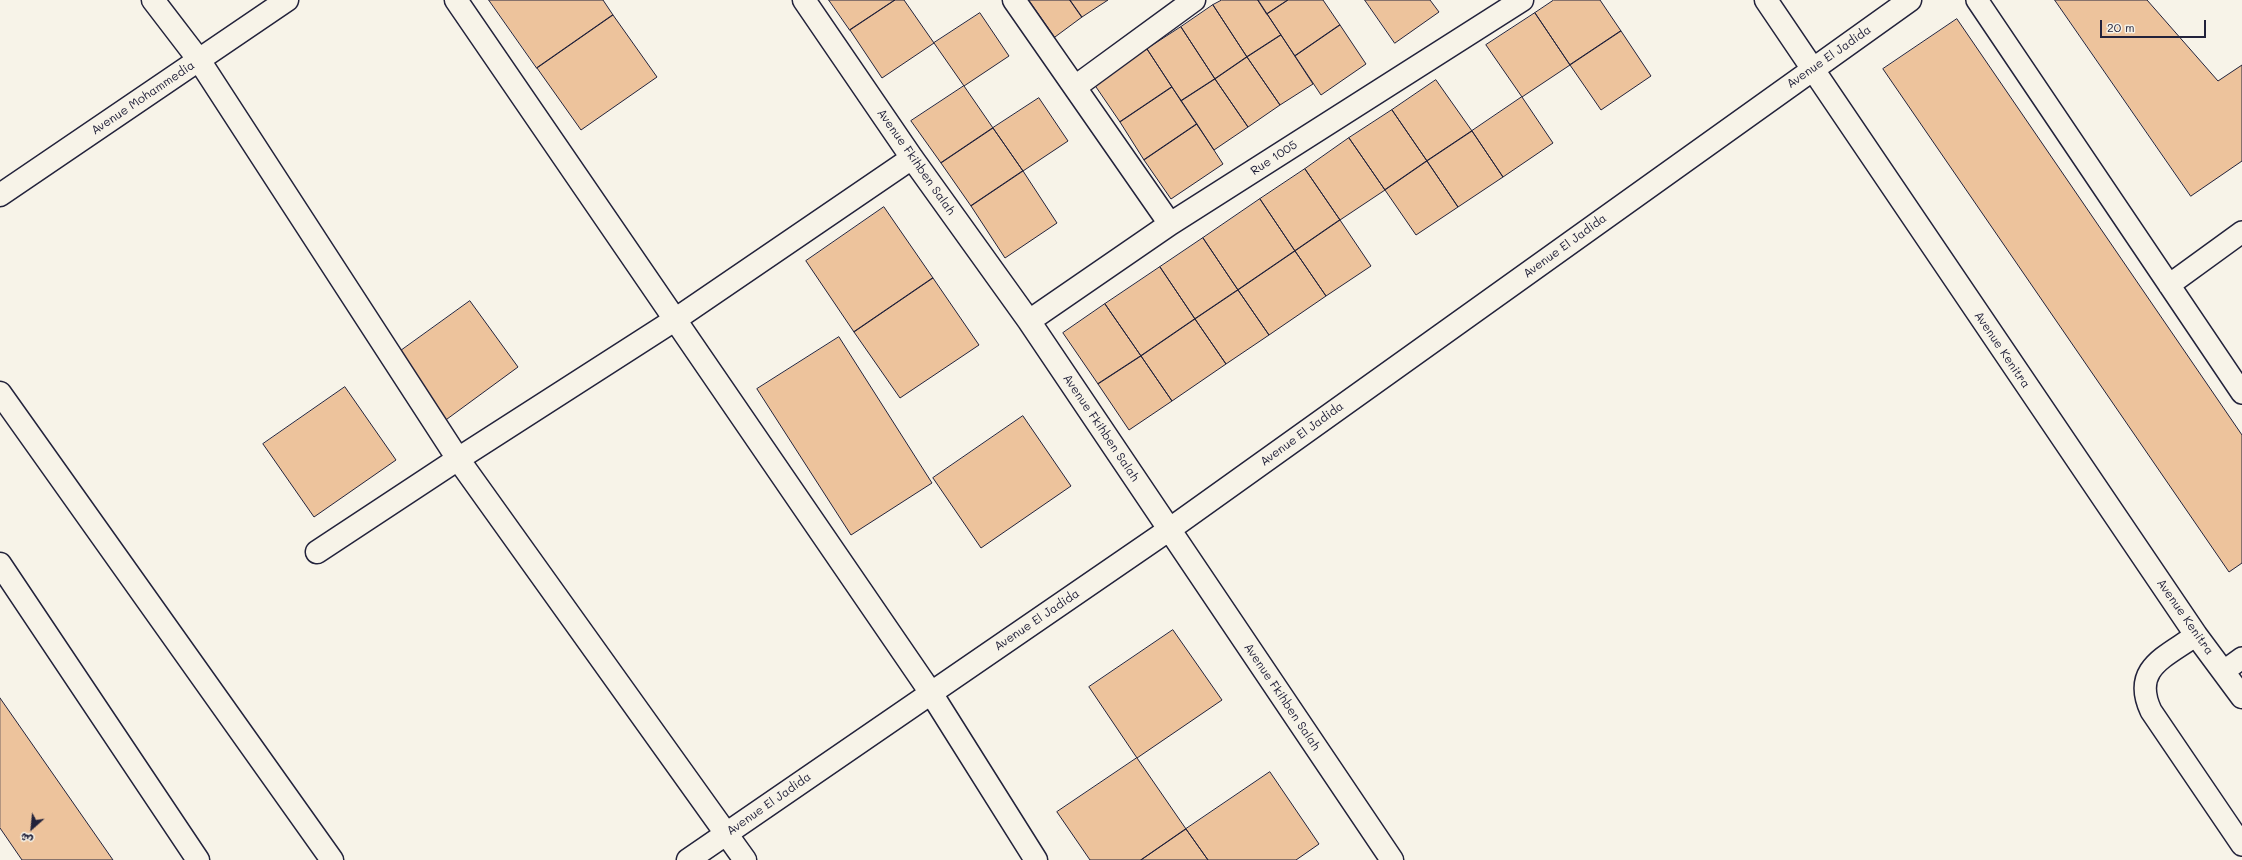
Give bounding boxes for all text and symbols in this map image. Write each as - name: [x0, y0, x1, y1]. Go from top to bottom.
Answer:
- scale bar: [2102, 12, 2208, 38]
- text: 20 m: [2107, 19, 2135, 35]
- street label: Avenue El Jadida: [1784, 23, 1874, 91]
- street label: Avenue Mohammedia: [89, 58, 197, 138]
- street label: Avenue Fkihben Salah: [874, 106, 958, 218]
- street label: Rue 1005: [1248, 138, 1300, 178]
- street label: Avenue El Jadida: [1521, 211, 1609, 281]
- street label: Avenue Kenitra: [1971, 309, 2033, 391]
- street label: Avenue Fkihben Salah: [1060, 372, 1142, 484]
- street label: Avenue El Jadida: [1258, 399, 1346, 469]
- street label: Avenue Kenitra: [2154, 576, 2216, 658]
- street label: Avenue El Jadida: [992, 586, 1082, 654]
- street label: Avenue Fkihben Salah: [1241, 641, 1323, 753]
- street label: Avenue El Jadida: [724, 770, 814, 838]
- north arrow: [12, 808, 52, 848]
- text: ش: [18, 830, 35, 849]

